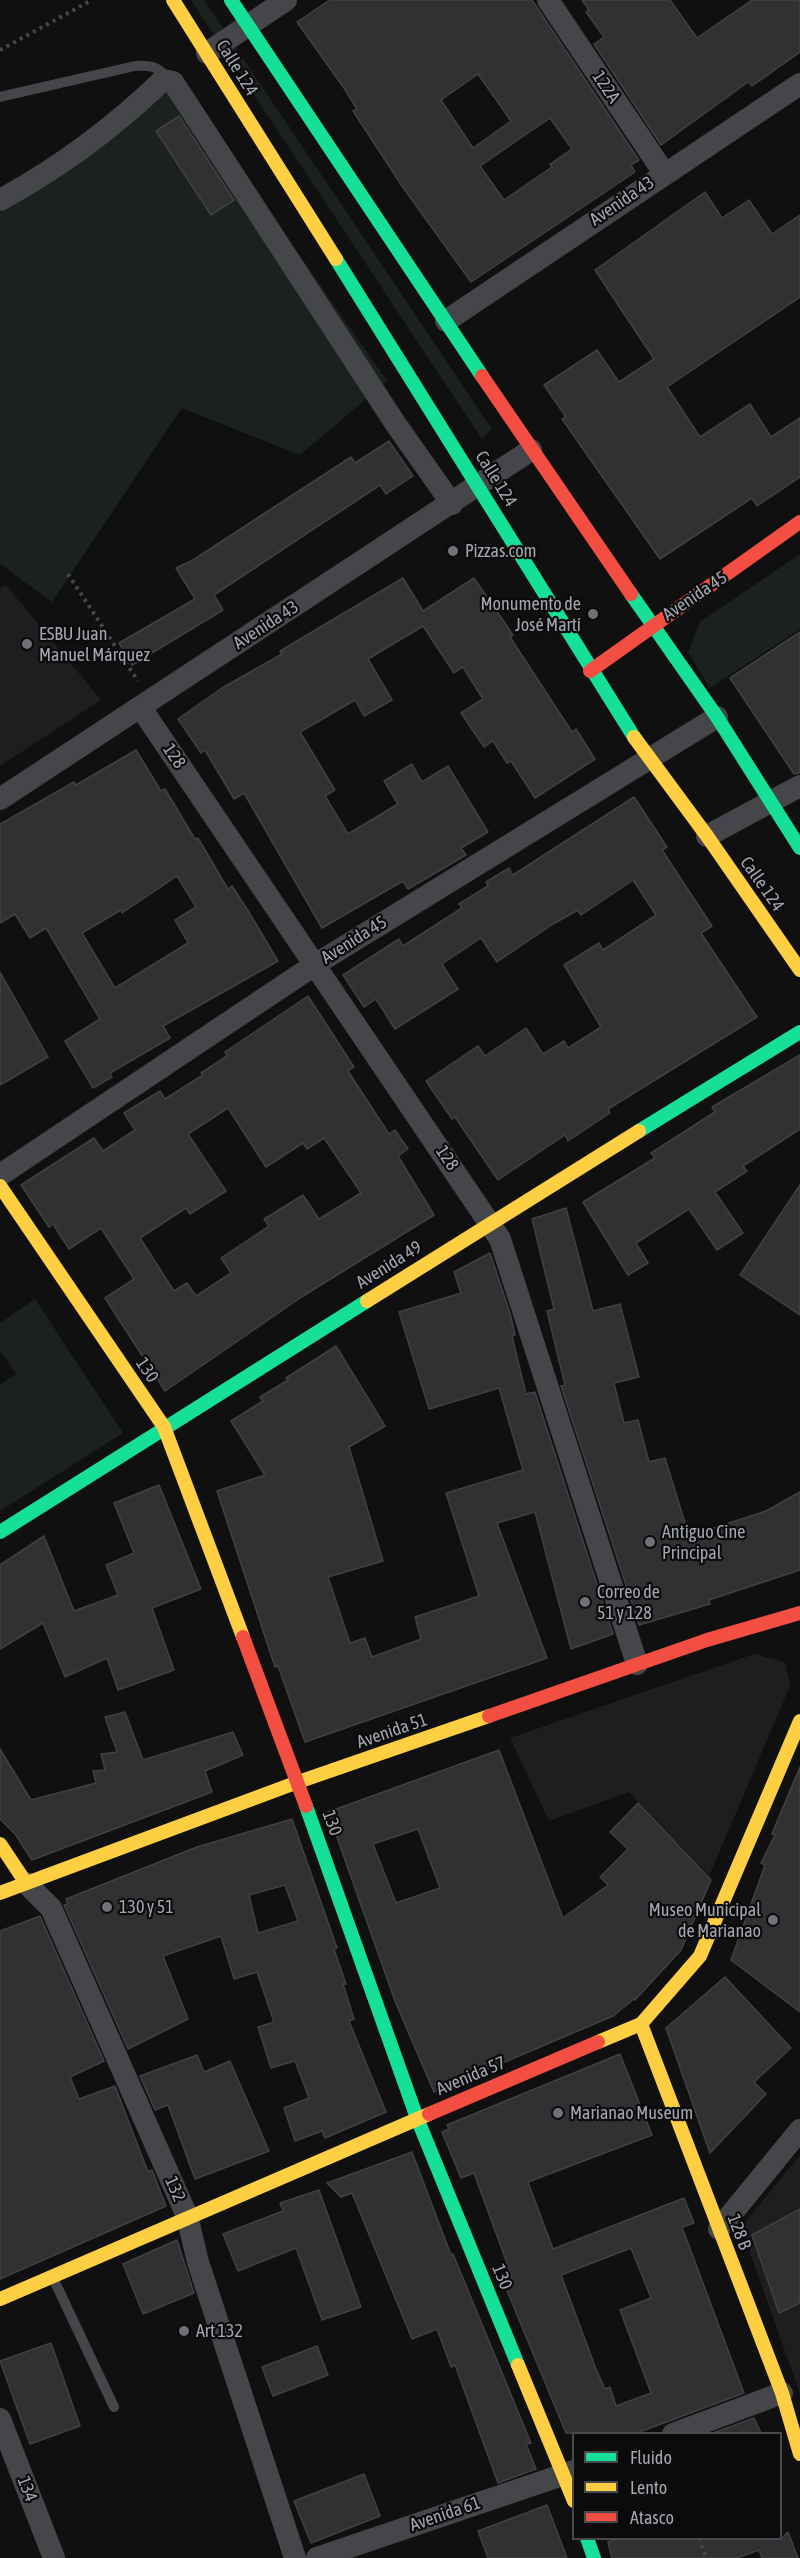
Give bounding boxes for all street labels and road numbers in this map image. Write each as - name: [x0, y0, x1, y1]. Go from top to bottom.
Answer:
- street label: Calle 124: [211, 36, 263, 100]
- street label: 122A: [587, 67, 625, 107]
- street label: Avenida 43: [586, 172, 658, 230]
- street label: Calle 124: [470, 447, 522, 511]
- street label: Avenida 45: [659, 567, 731, 625]
- street label: Avenida 43: [229, 596, 303, 654]
- street label: 128: [158, 739, 190, 773]
- street label: Calle 124: [735, 852, 789, 916]
- street label: Avenida 45: [317, 911, 391, 969]
- street label: 128: [431, 1141, 463, 1175]
- street label: Avenida 49: [352, 1236, 426, 1294]
- street label: 130: [131, 1353, 163, 1387]
- street label: Avenida 51: [354, 1709, 430, 1753]
- street label: 130: [318, 1807, 346, 1839]
- street label: Avenida 57: [433, 2052, 509, 2100]
- street label: 132: [160, 2173, 190, 2205]
- street label: 128 B: [722, 2211, 756, 2253]
- street label: 130: [487, 2261, 517, 2293]
- street label: 134: [12, 2473, 42, 2505]
- street label: Avenida 61: [407, 2492, 483, 2536]

